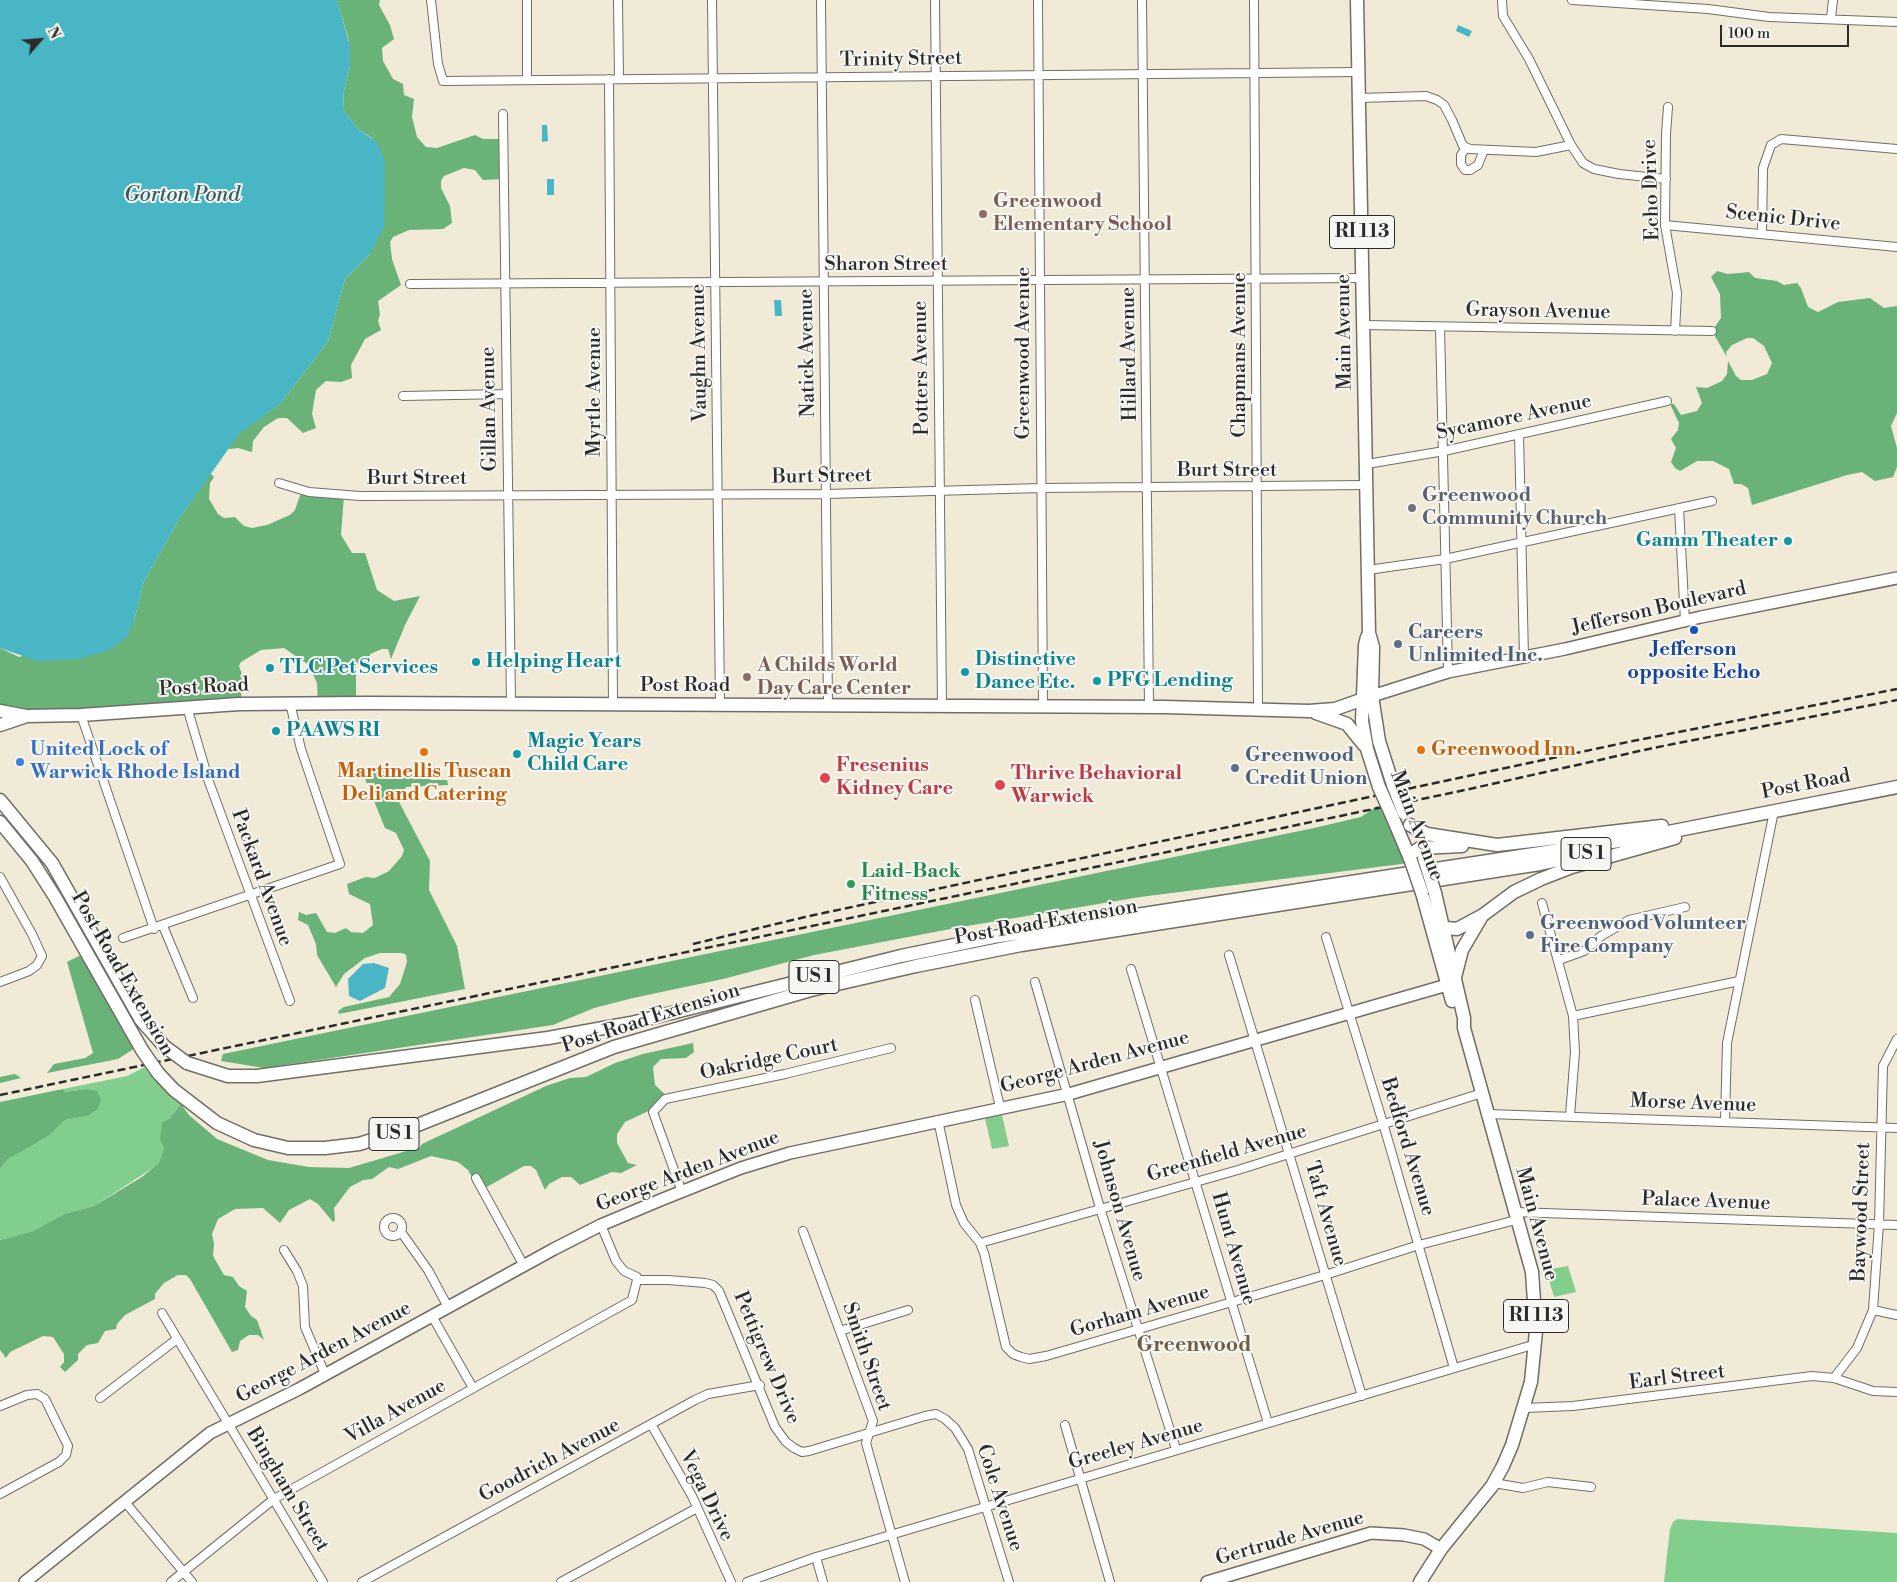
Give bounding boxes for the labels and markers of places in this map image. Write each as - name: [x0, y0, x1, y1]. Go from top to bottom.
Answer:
- place label: Greenwood Elementary School: [993, 190, 1172, 237]
- marker: Greenwood Elementary School: [977, 208, 989, 220]
- place label: Greenwood Community Church: [1422, 484, 1607, 531]
- marker: Greenwood Community Church: [1406, 502, 1418, 514]
- place label: Gamm Theater: [1636, 529, 1778, 553]
- marker: Gamm Theater: [1782, 535, 1794, 547]
- place label: Careers Unlimited Inc.: [1408, 621, 1543, 668]
- marker: Jefferson opposite Echo: [1688, 624, 1700, 636]
- marker: Careers Unlimited Inc.: [1392, 638, 1404, 650]
- place label: Jefferson opposite Echo: [1627, 638, 1761, 685]
- place label: Distinctive Dance Etc.: [975, 648, 1076, 695]
- place label: Helping Heart: [486, 650, 621, 674]
- place label: A Childs World Day Care Center: [757, 654, 911, 701]
- place label: TLC Pet Services: [280, 656, 438, 680]
- marker: Helping Heart: [470, 656, 482, 668]
- marker: TLC Pet Services: [264, 662, 276, 674]
- marker: Distinctive Dance Etc.: [959, 666, 971, 678]
- place label: PFG Lending: [1107, 669, 1233, 693]
- marker: A Childs World Day Care Center: [741, 671, 753, 683]
- marker: PFG Lending: [1091, 675, 1103, 687]
- place label: PAAWS RI: [286, 719, 380, 743]
- marker: PAAWS RI: [270, 725, 282, 737]
- place label: Magic Years Child Care: [527, 730, 641, 777]
- place label: United Lock of Warwick Rhode Island: [30, 738, 241, 785]
- place label: Greenwood Inn: [1431, 738, 1576, 762]
- place label: Greenwood Credit Union: [1245, 744, 1367, 791]
- marker: Greenwood Inn: [1415, 744, 1427, 756]
- marker: Martinellis Tuscan Deli and Catering: [418, 746, 430, 758]
- marker: Magic Years Child Care: [511, 748, 523, 760]
- place label: Fresenius Kidney Care: [836, 754, 953, 801]
- marker: United Lock of Warwick Rhode Island: [14, 756, 26, 768]
- place label: Martinellis Tuscan Deli and Catering: [337, 760, 511, 807]
- place label: Thrive Behavioral Warwick: [1011, 762, 1182, 809]
- marker: Greenwood Credit Union: [1229, 762, 1241, 774]
- marker: Fresenius Kidney Care: [818, 771, 832, 785]
- marker: Thrive Behavioral Warwick: [993, 778, 1007, 792]
- place label: Laid-Back Fitness: [861, 860, 961, 907]
- marker: Laid-Back Fitness: [845, 878, 857, 890]
- place label: Greenwood Volunteer Fire Company: [1540, 912, 1746, 959]
- marker: Greenwood Volunteer Fire Company: [1524, 929, 1536, 941]

